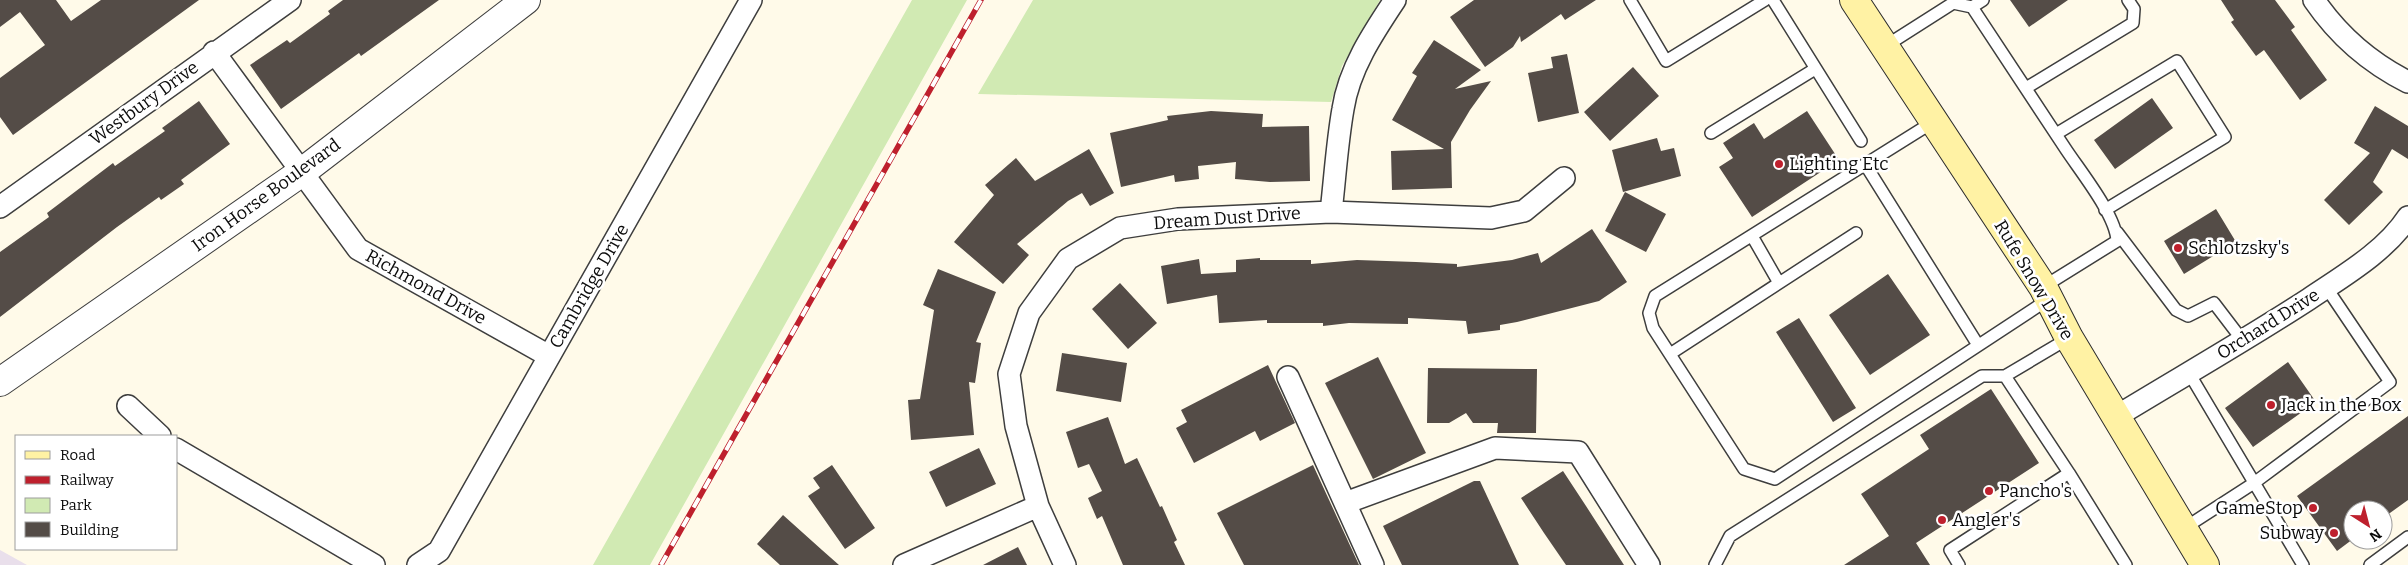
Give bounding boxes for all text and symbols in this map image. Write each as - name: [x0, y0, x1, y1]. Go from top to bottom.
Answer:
- street label: Westbury Drive: [85, 56, 203, 150]
- street label: Iron Horse Boulevard: [187, 134, 345, 256]
- place label: Lighting Etc: [1789, 153, 1888, 175]
- marker: Lighting Etc: [1773, 158, 1785, 170]
- street label: Dream Dust Drive: [1153, 202, 1301, 234]
- street label: Rufe Snow Drive: [1989, 216, 2079, 344]
- street label: Cambridge Drive: [544, 220, 634, 352]
- place label: Schlotzsky's: [2188, 237, 2289, 259]
- marker: Schlotzsky's: [2172, 242, 2184, 254]
- street label: Richmond Drive: [362, 245, 490, 329]
- street label: Orchard Drive: [2213, 284, 2323, 364]
- place label: Jack in the Box: [2280, 394, 2402, 416]
- marker: Jack in the Box: [2265, 399, 2277, 411]
- legend: [15, 435, 178, 550]
- text: Road: [60, 446, 95, 464]
- text: Railway: [60, 471, 114, 489]
- place label: Pancho's: [1999, 480, 2072, 502]
- marker: Pancho's: [1983, 485, 1995, 497]
- text: Park: [60, 496, 92, 514]
- place label: GameStop: [2215, 497, 2303, 519]
- north arrow: [2343, 500, 2393, 550]
- marker: GameStop: [2307, 502, 2319, 514]
- place label: Angler's: [1952, 509, 2021, 531]
- marker: Angler's: [1936, 514, 1948, 526]
- text: Building: [60, 521, 119, 539]
- place label: Subway: [2259, 522, 2324, 544]
- text: N: [2366, 525, 2385, 545]
- marker: Subway: [2328, 527, 2340, 539]

